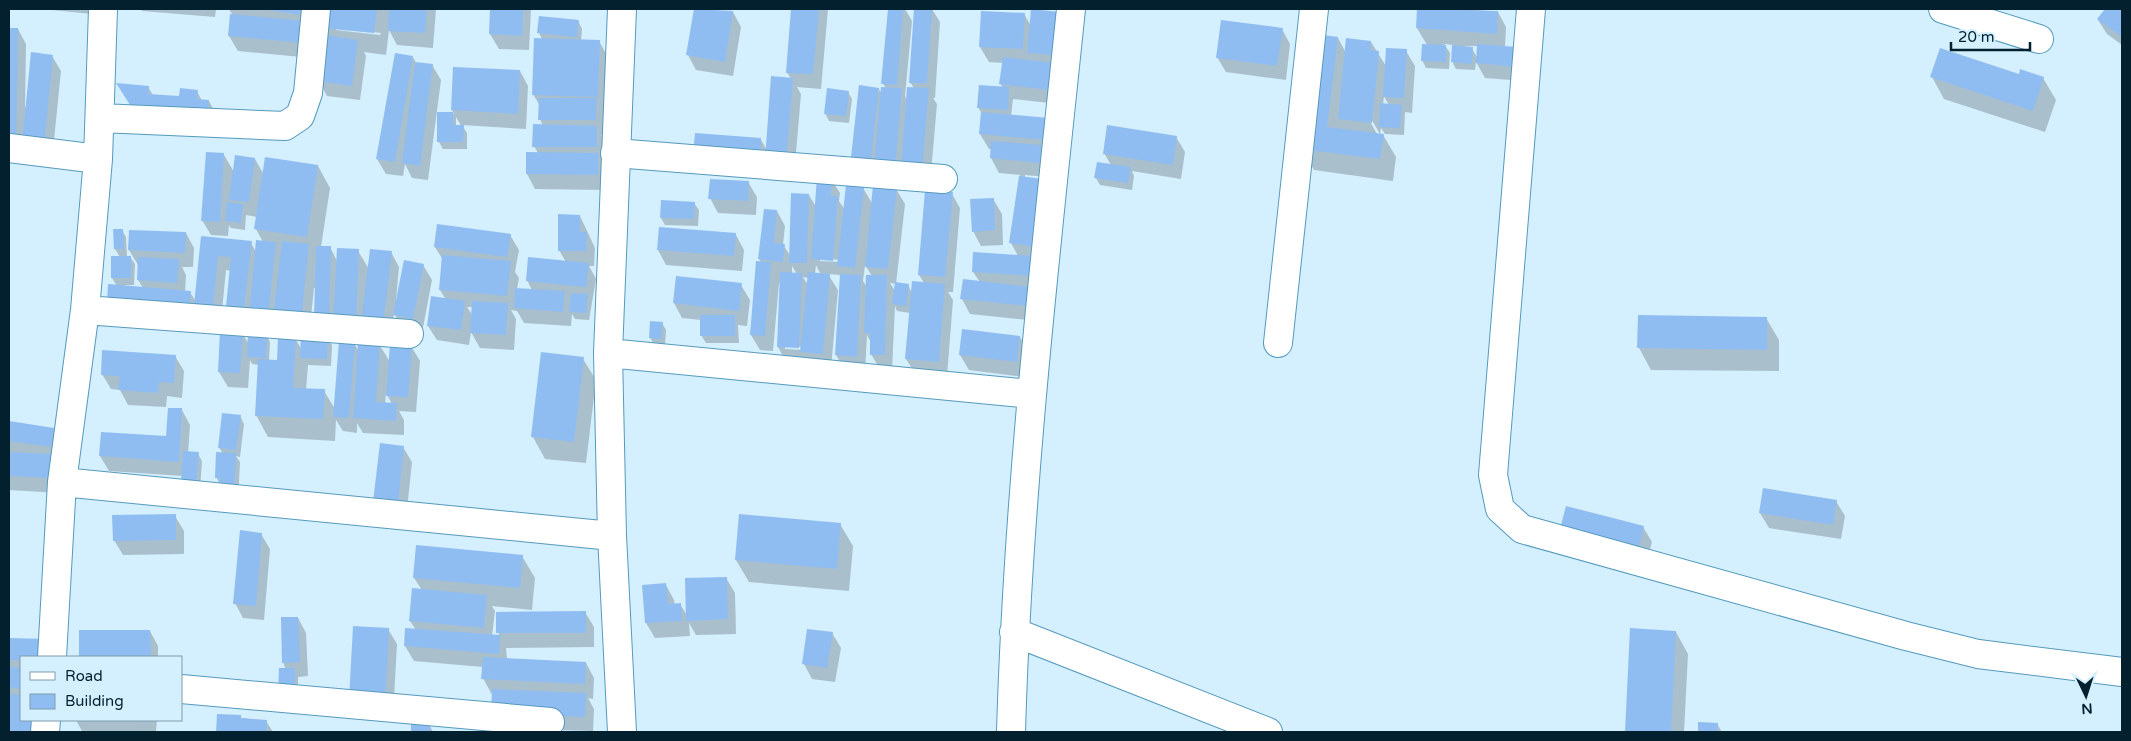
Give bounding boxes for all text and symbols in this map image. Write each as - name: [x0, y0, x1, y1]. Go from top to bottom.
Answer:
- scale bar: [1951, 20, 2030, 52]
- text: 20 m: [1958, 28, 1995, 46]
- legend: [20, 656, 182, 721]
- text: Road: [65, 667, 103, 685]
- north arrow: [2061, 671, 2111, 721]
- text: Building: [65, 692, 124, 710]
- text: N: [2081, 700, 2093, 717]

